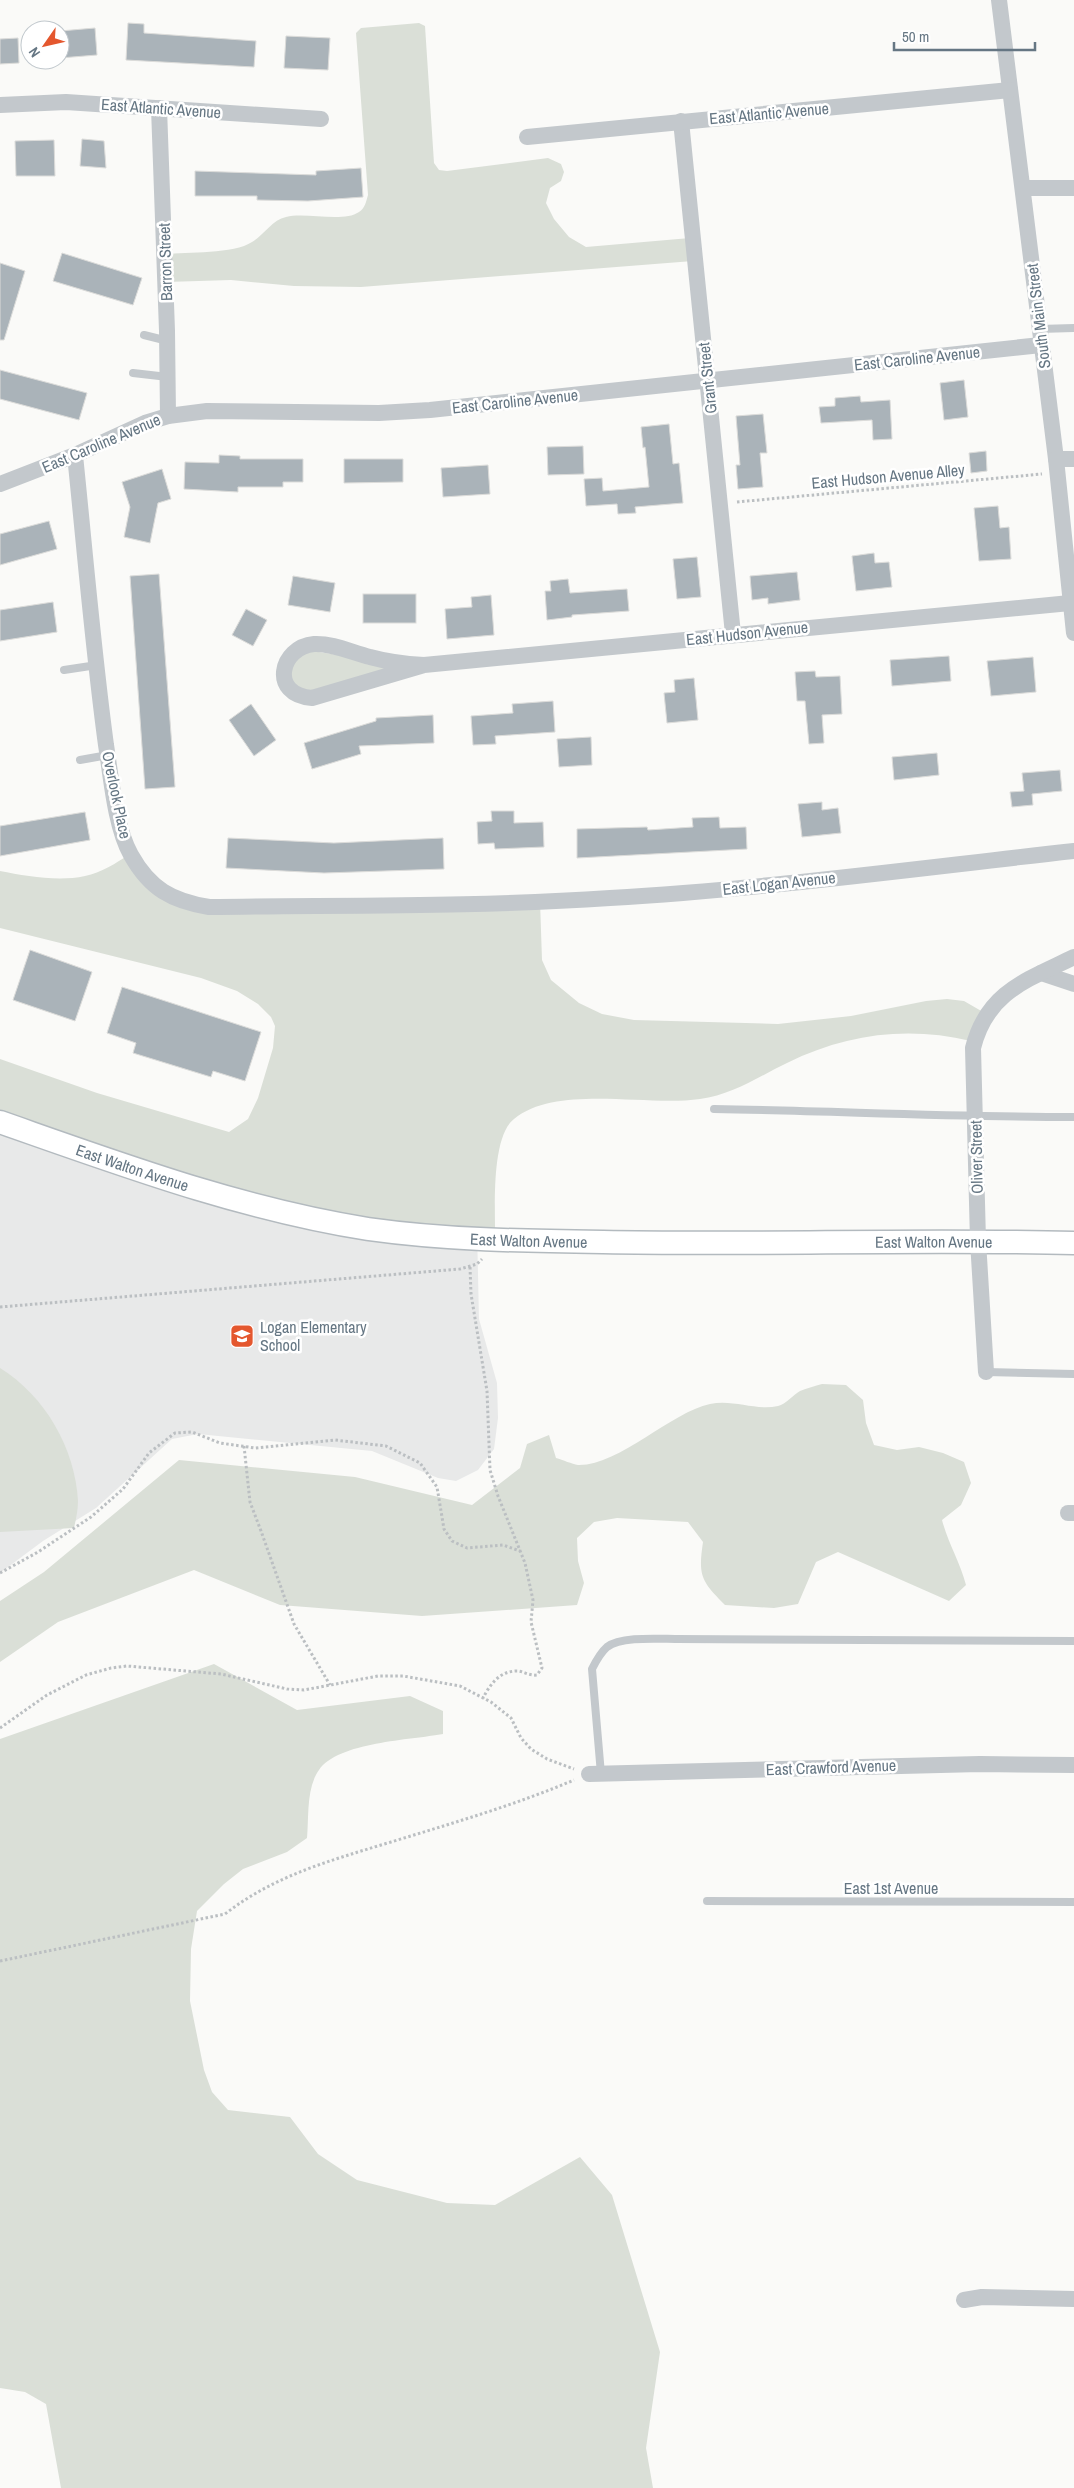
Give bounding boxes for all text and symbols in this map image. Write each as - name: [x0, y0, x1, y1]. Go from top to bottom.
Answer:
- north arrow: [20, 20, 70, 70]
- scale bar: [894, 20, 1035, 52]
- text: 50 m: [902, 26, 929, 47]
- text: N: [24, 44, 44, 61]
- street label: East Atlantic Avenue: [100, 93, 222, 123]
- street label: East Atlantic Avenue: [708, 97, 830, 129]
- street label: Barron Street: [153, 222, 177, 301]
- street label: South Main Street: [1021, 262, 1055, 370]
- street label: East Caroline Avenue: [853, 340, 981, 376]
- street label: Grant Street: [692, 341, 722, 415]
- street label: East Caroline Avenue: [451, 383, 579, 419]
- street label: East Caroline Avenue: [38, 408, 164, 478]
- street label: East Hudson Avenue Alley: [810, 458, 966, 494]
- street label: East Hudson Avenue: [685, 616, 809, 650]
- street label: Overlook Place: [97, 749, 137, 841]
- street label: East Logan Avenue: [721, 866, 837, 900]
- street label: Oliver Street: [964, 1120, 988, 1194]
- street label: East Walton Avenue: [73, 1139, 191, 1196]
- street label: East Walton Avenue: [469, 1228, 588, 1253]
- street label: East Walton Avenue: [875, 1231, 993, 1253]
- place label: Logan Elementary School: [260, 1316, 367, 1356]
- school or university icon: Logan Elementary School: [229, 1323, 255, 1349]
- street label: East Crawford Avenue: [765, 1754, 897, 1780]
- street label: East 1st Avenue: [844, 1877, 938, 1899]

